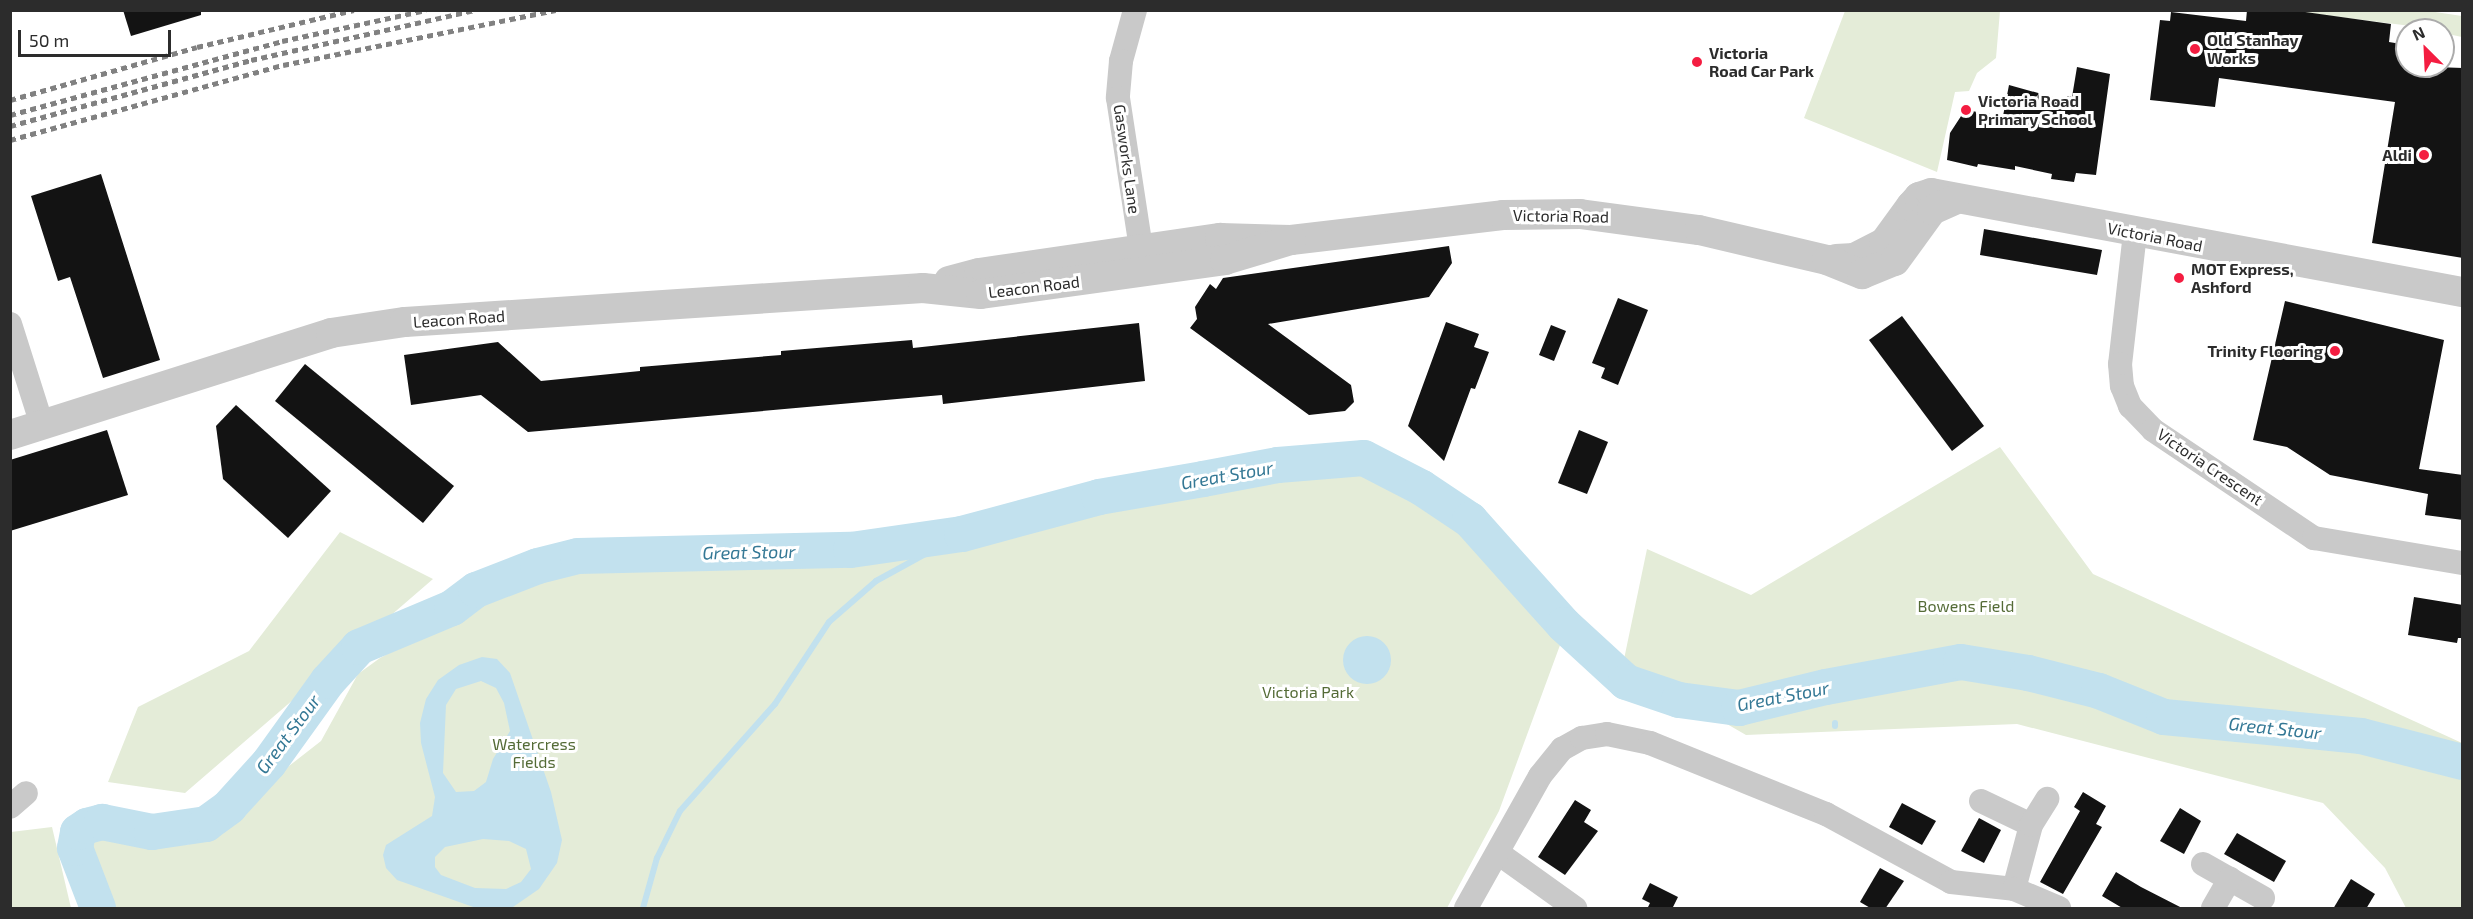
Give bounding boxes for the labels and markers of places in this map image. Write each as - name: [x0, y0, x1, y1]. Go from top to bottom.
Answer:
- place label: Old Stanhay Works: [2207, 30, 2299, 68]
- marker: Old Stanhay Works: [2188, 42, 2202, 56]
- place label: Victoria Road Car Park: [1709, 43, 1814, 81]
- marker: Victoria Road Car Park: [1690, 55, 1704, 69]
- place label: Victoria Road Primary School: [1978, 91, 2093, 129]
- marker: Victoria Road Primary School: [1959, 103, 1973, 117]
- place label: Aldi: [2382, 145, 2412, 165]
- marker: Aldi: [2417, 148, 2431, 162]
- place label: MOT Express, Ashford: [2191, 259, 2294, 297]
- marker: MOT Express, Ashford: [2172, 271, 2186, 285]
- place label: Trinity Flooring: [2207, 341, 2323, 361]
- marker: Trinity Flooring: [2328, 344, 2342, 358]

